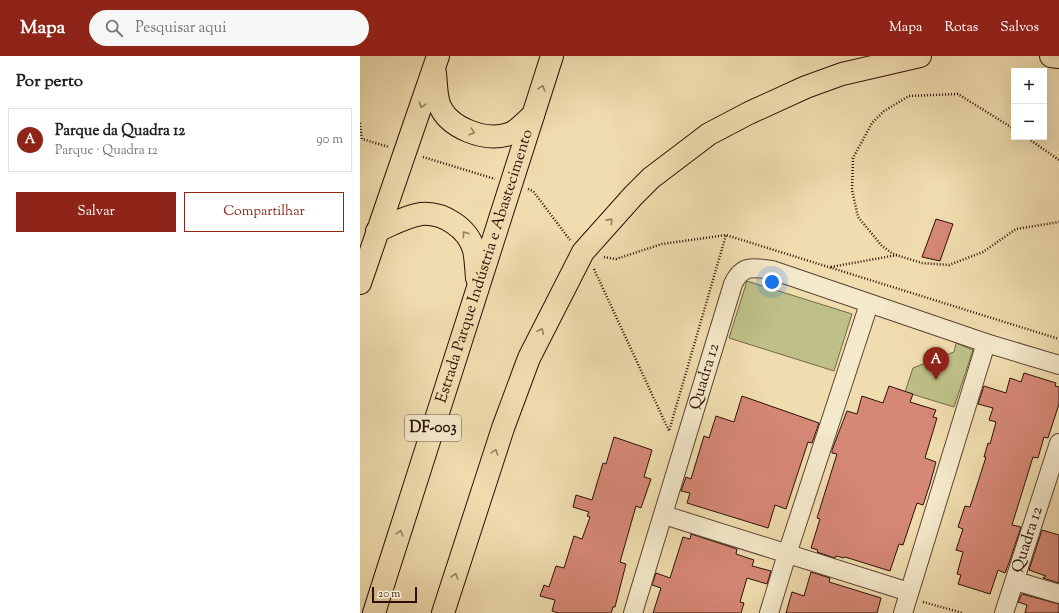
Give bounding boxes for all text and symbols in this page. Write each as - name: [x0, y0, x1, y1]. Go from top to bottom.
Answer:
- search box: [89, 10, 369, 46]
- text: Mapa: [20, 15, 65, 42]
- icon: search: [103, 17, 125, 39]
- text: Pesquisar aqui: [135, 18, 226, 39]
- text: Mapa: [889, 18, 922, 38]
- text: Rotas: [944, 18, 978, 38]
- text: Salvos: [1000, 18, 1039, 38]
- map controls: [1011, 68, 1047, 140]
- button: +: [1011, 68, 1047, 104]
- text: Por perto: [16, 70, 83, 94]
- one-way arrow: [537, 85, 546, 92]
- one-way arrow: [418, 101, 426, 108]
- button: −: [1011, 104, 1047, 140]
- text: Parque da Quadra 12: [55, 121, 185, 142]
- street label: Estrada Parque Indústria e Abastecimento: [430, 126, 539, 406]
- one-way arrow: [469, 127, 476, 135]
- text: A: [25, 131, 35, 149]
- text: 90 m: [316, 131, 343, 149]
- text: Parque · Quadra 12: [55, 142, 158, 160]
- button: Salvar: [16, 192, 176, 232]
- button: Compartilhar: [184, 192, 344, 232]
- one-way arrow: [605, 219, 612, 226]
- one-way arrow: [463, 232, 470, 239]
- your location: [762, 272, 782, 292]
- one-way arrow: [536, 327, 544, 335]
- street label: Quadra 12: [684, 340, 726, 413]
- pin: A: [923, 347, 949, 380]
- road number: DF-003: [405, 415, 461, 441]
- one-way arrow: [490, 449, 499, 456]
- street label: Quadra 12: [1006, 503, 1049, 576]
- one-way arrow: [395, 530, 404, 537]
- one-way arrow: [450, 573, 459, 580]
- scale bar: [372, 585, 417, 604]
- text: 20 m: [378, 586, 400, 602]

